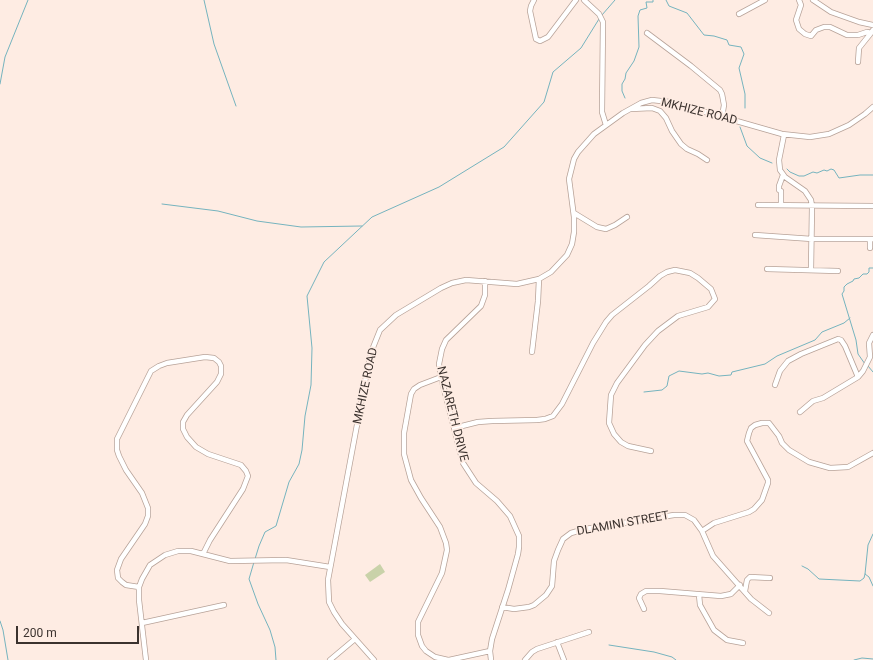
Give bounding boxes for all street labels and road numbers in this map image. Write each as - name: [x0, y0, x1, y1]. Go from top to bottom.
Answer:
- street label: MKHIZE ROAD: [659, 96, 739, 128]
- street label: MKHIZE ROAD: [351, 346, 381, 426]
- street label: NAZARETH DRIVE: [433, 365, 471, 463]
- street label: DLAMINI STREET: [576, 509, 670, 539]

